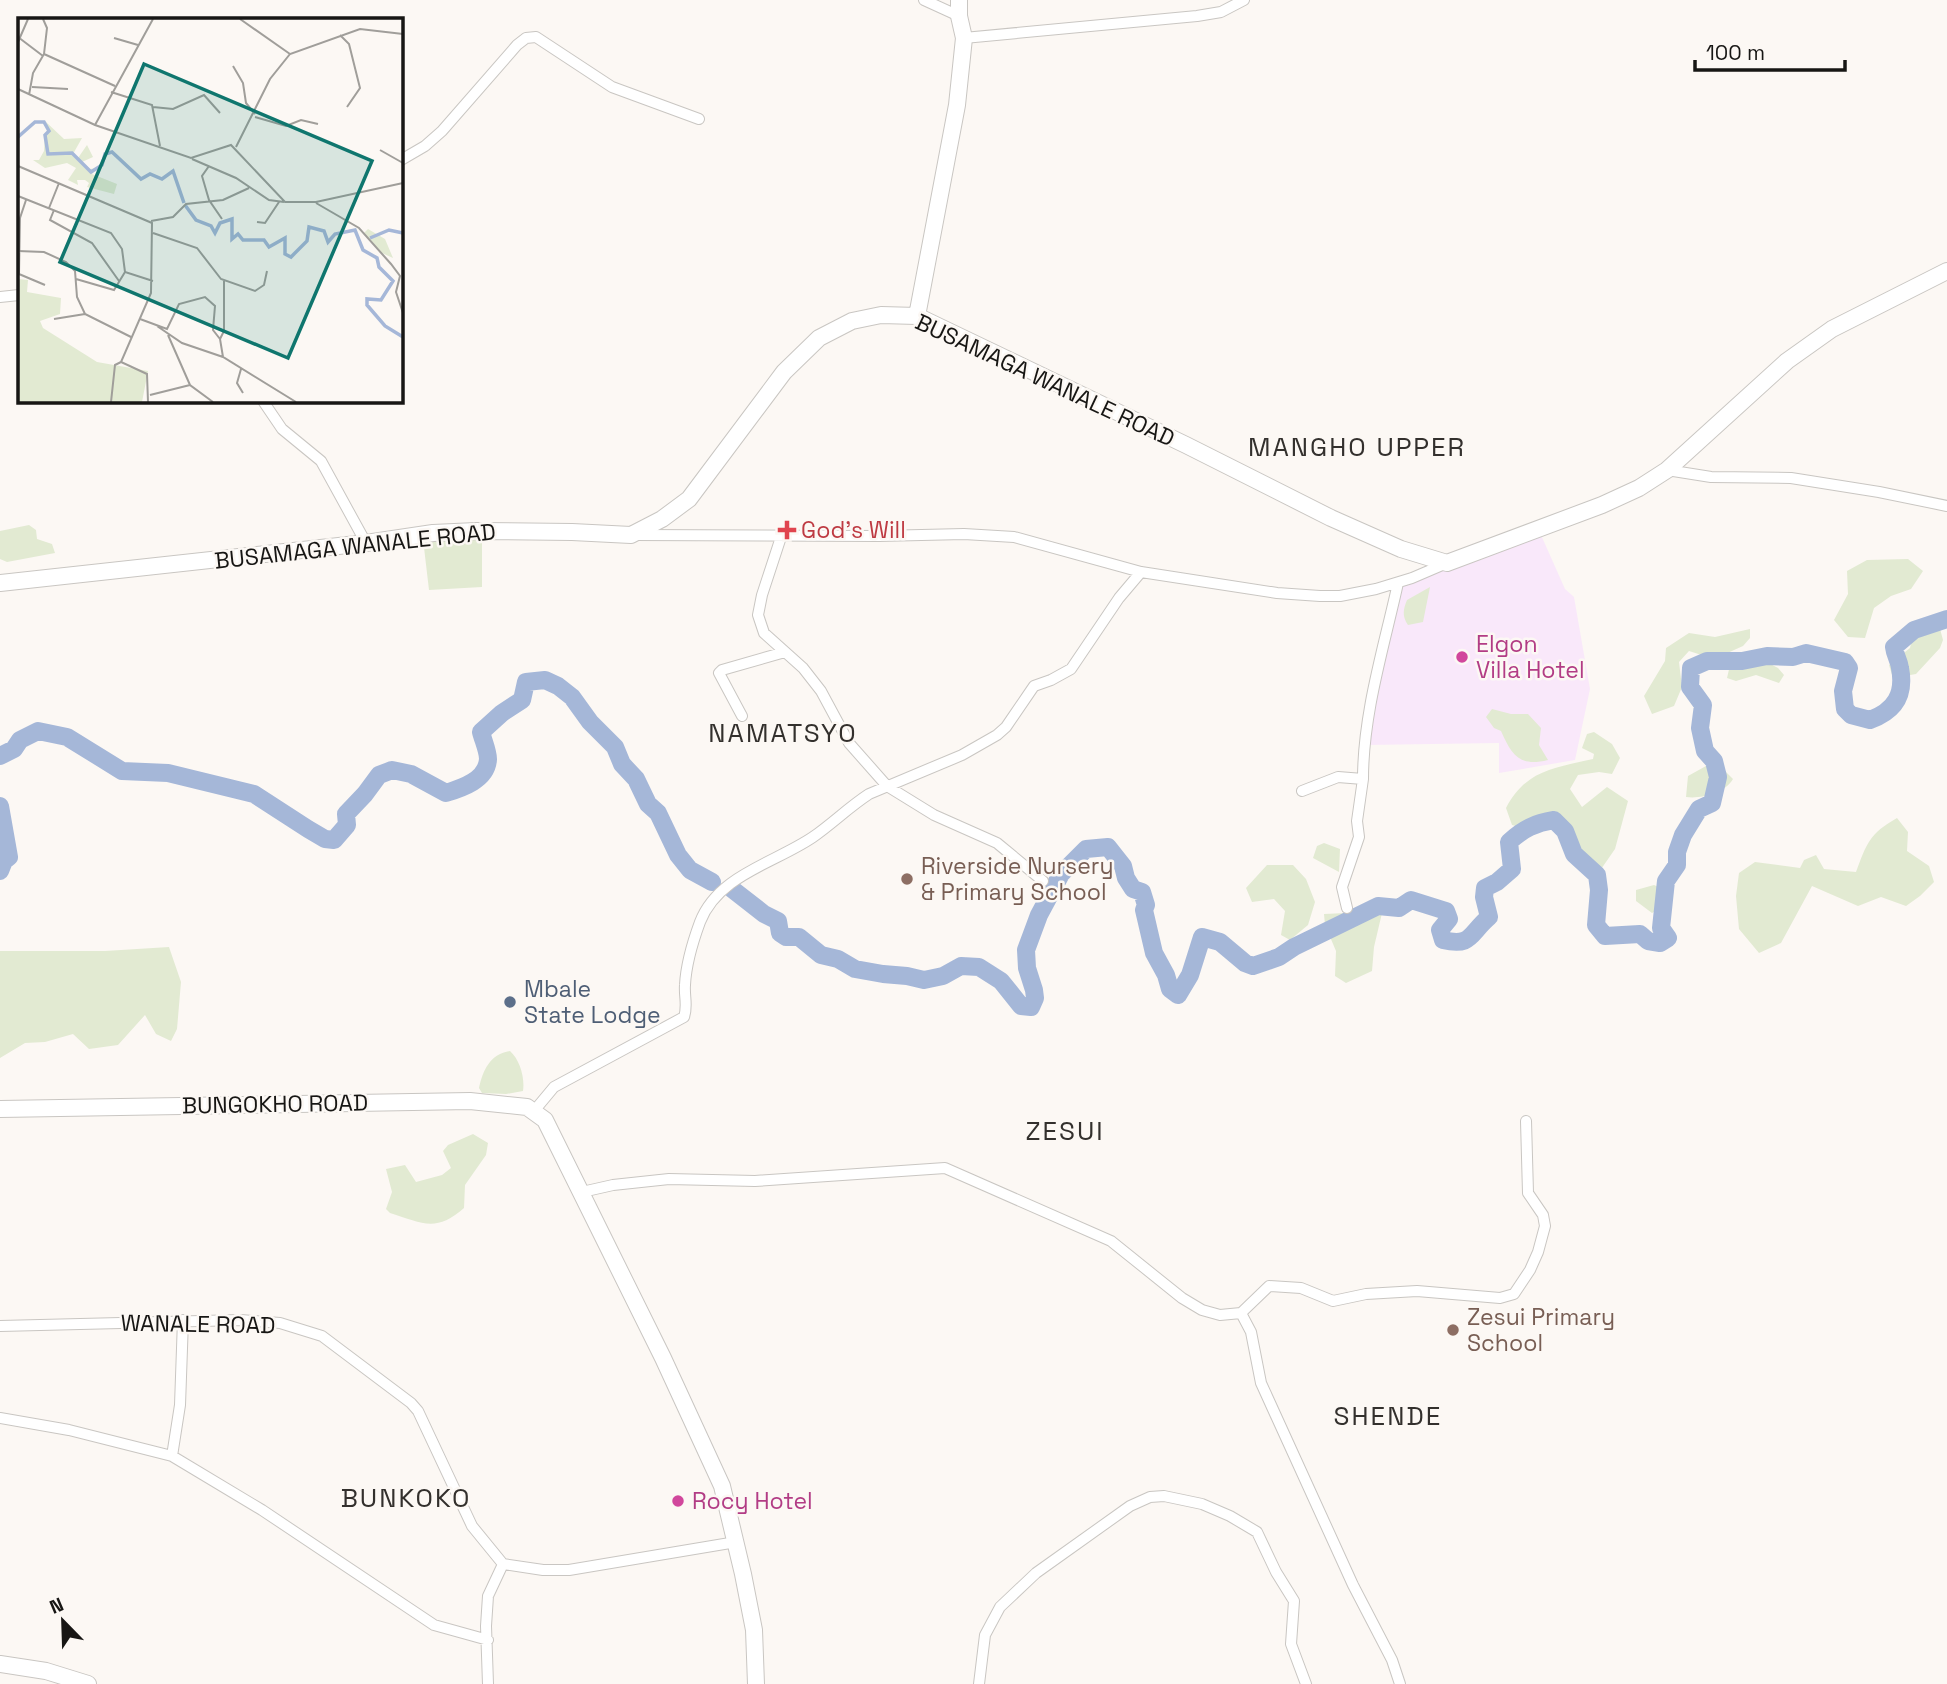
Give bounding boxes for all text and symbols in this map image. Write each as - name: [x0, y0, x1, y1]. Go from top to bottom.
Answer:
- inset map: [18, 18, 402, 402]
- scale bar: [1695, 28, 1846, 72]
- text: 100 m: [1706, 39, 1765, 66]
- street label: BUSAMAGA WANALE ROAD: [910, 307, 1180, 453]
- district label: MANGHO UPPER: [1248, 430, 1466, 464]
- place label: God's Will: [801, 515, 906, 545]
- street label: BUSAMAGA WANALE ROAD: [213, 516, 497, 576]
- marker: God's Will: [779, 522, 795, 538]
- place label: Elgon Villa Hotel: [1476, 629, 1585, 685]
- marker: Elgon Villa Hotel: [1454, 649, 1470, 665]
- district label: NAMATSYO: [708, 716, 858, 750]
- place label: Riverside Nursery & Primary School: [921, 851, 1114, 907]
- marker: Riverside Nursery & Primary School: [899, 871, 915, 887]
- place label: Mbale State Lodge: [524, 974, 661, 1030]
- marker: Mbale State Lodge: [502, 994, 518, 1010]
- street label: BUNGOKHO ROAD: [182, 1087, 368, 1121]
- district label: ZESUI: [1025, 1114, 1105, 1148]
- place label: Zesui Primary School: [1467, 1302, 1615, 1358]
- street label: WANALE ROAD: [120, 1308, 276, 1340]
- marker: Zesui Primary School: [1445, 1322, 1461, 1338]
- district label: SHENDE: [1334, 1399, 1442, 1433]
- district label: BUNKOKO: [341, 1481, 471, 1515]
- place label: Rocy Hotel: [692, 1486, 813, 1516]
- marker: Rocy Hotel: [670, 1493, 686, 1509]
- north arrow: [28, 1586, 98, 1656]
- text: N: [46, 1592, 67, 1620]

